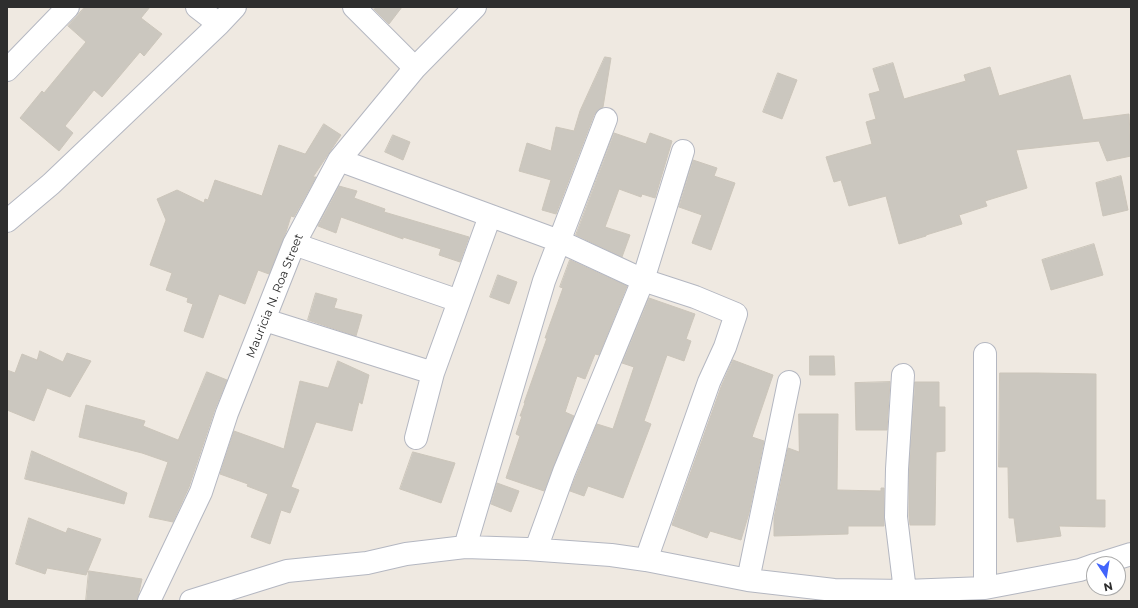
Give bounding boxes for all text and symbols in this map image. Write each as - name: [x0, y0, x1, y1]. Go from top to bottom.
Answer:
- street label: Mauricia N. Roa Street: [243, 232, 307, 360]
- north arrow: [1086, 556, 1126, 596]
- text: N: [1102, 579, 1114, 595]

